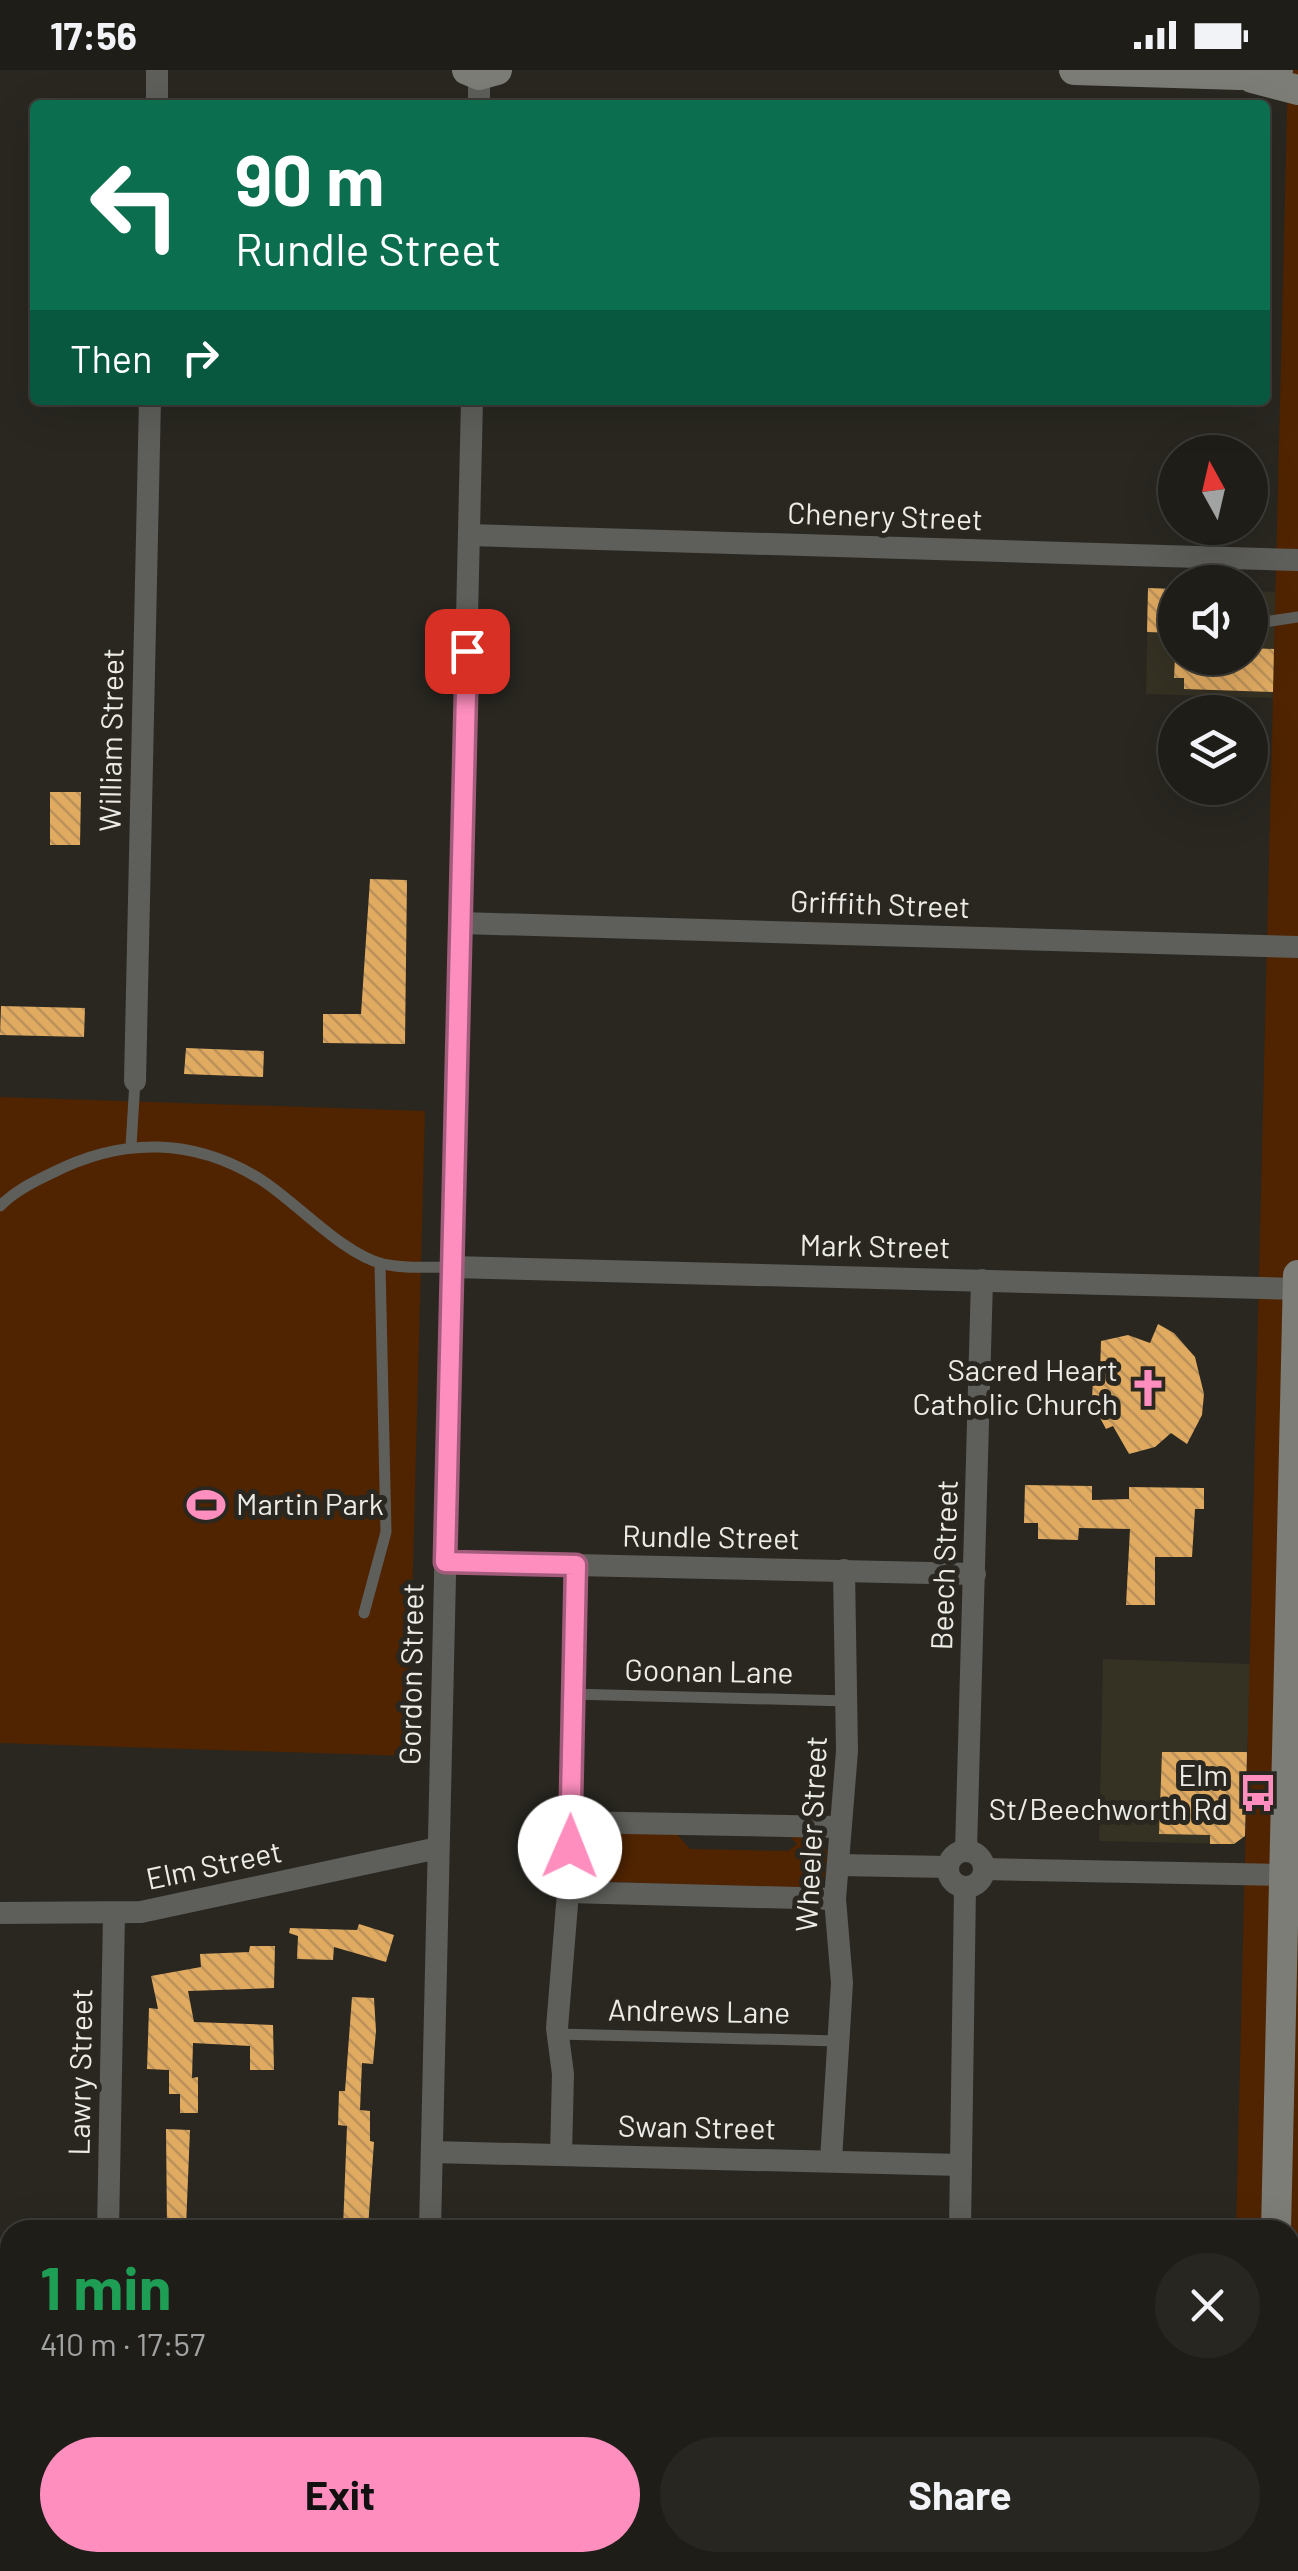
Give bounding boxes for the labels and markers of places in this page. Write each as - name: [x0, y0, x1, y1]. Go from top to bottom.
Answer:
- pin: [425, 609, 510, 694]
- place label: Sacred Heart Catholic Church: [912, 1351, 1118, 1421]
- church icon: Sacred Heart Catholic Church: [1127, 1367, 1169, 1409]
- sports icon: Martin Park: [185, 1484, 227, 1526]
- place label: Martin Park: [236, 1485, 384, 1521]
- place label: Elm St/Beechworth Rd: [989, 1756, 1228, 1826]
- bus stop icon: Elm St/Beechworth Rd: [1237, 1772, 1279, 1814]

